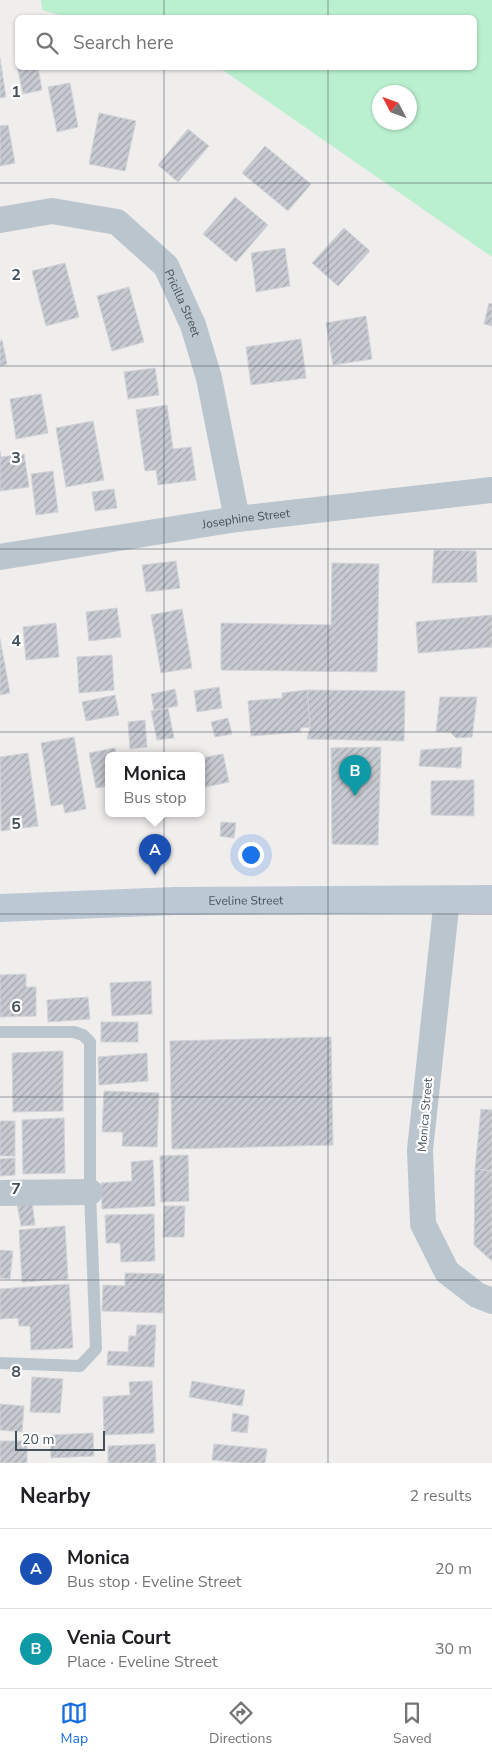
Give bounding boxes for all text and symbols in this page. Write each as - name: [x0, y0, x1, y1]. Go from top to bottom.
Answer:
- search box: [15, 15, 477, 70]
- icon: search: [33, 29, 61, 57]
- text: Search here: [73, 30, 174, 56]
- text: 1: [11, 81, 21, 103]
- north arrow: [372, 85, 417, 130]
- text: 2: [11, 264, 21, 286]
- street label: Pricilla Street: [161, 267, 204, 339]
- text: 3: [11, 447, 21, 469]
- street label: Josephine Street: [200, 505, 292, 533]
- text: 4: [11, 630, 21, 652]
- popup: [105, 752, 205, 817]
- pin: B: [339, 755, 371, 796]
- text: Monica: [124, 761, 186, 787]
- text: Bus stop: [124, 787, 186, 809]
- text: 5: [11, 813, 21, 835]
- pin: A: [139, 834, 171, 875]
- your location: [238, 842, 264, 868]
- street label: Eveline Street: [208, 892, 284, 909]
- text: 6: [11, 996, 21, 1018]
- street label: Monica Street: [414, 1077, 436, 1153]
- text: 7: [11, 1178, 21, 1200]
- text: 8: [11, 1361, 21, 1383]
- scale bar: [15, 1428, 105, 1451]
- text: 20 m: [22, 1430, 54, 1449]
- text: Nearby: [20, 1482, 90, 1510]
- text: 2 results: [410, 1485, 472, 1507]
- text: Monica: [67, 1545, 130, 1571]
- text: A: [30, 1558, 42, 1580]
- text: 20 m: [435, 1558, 472, 1580]
- text: Bus stop · Eveline Street: [67, 1571, 241, 1593]
- text: Venia Court: [67, 1625, 171, 1651]
- text: B: [30, 1638, 42, 1660]
- text: 30 m: [435, 1638, 472, 1660]
- text: Place · Eveline Street: [67, 1651, 218, 1673]
- tab: Map: [60, 1699, 88, 1748]
- tab: Directions: [209, 1699, 272, 1748]
- tab: Saved: [393, 1699, 432, 1748]

